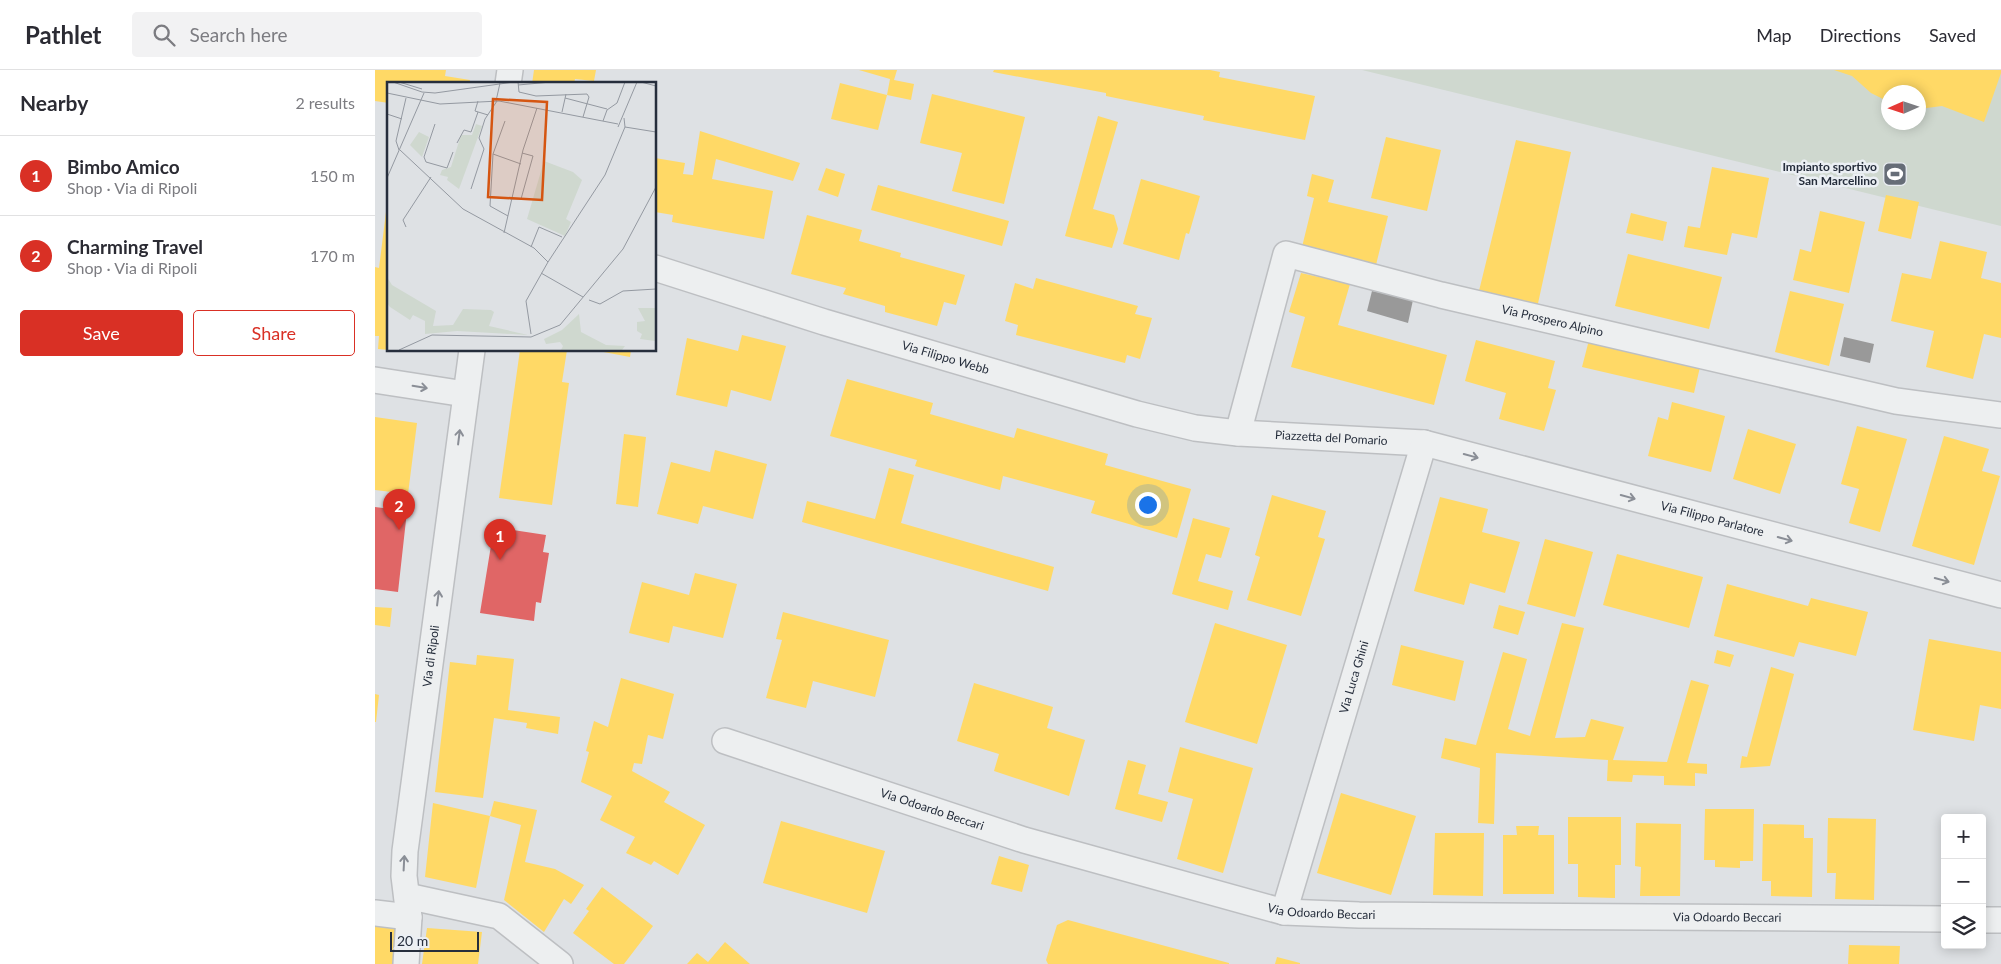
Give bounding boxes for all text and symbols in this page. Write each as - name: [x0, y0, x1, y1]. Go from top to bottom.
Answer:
- search box: [132, 12, 482, 57]
- text: Pathlet: [25, 20, 102, 49]
- icon: search: [150, 21, 178, 49]
- text: Search here: [190, 23, 288, 46]
- text: Map: [1756, 24, 1792, 46]
- text: Directions: [1820, 24, 1901, 46]
- text: Saved: [1929, 24, 1976, 46]
- inset map: [387, 82, 656, 351]
- north arrow: [1881, 85, 1926, 130]
- text: Nearby: [20, 90, 88, 115]
- text: 2 results: [295, 93, 355, 112]
- text: Bimbo Amico: [67, 155, 180, 178]
- place label: Impianto sportivo San Marcellino: [1782, 159, 1877, 188]
- sports icon: Impianto sportivo San Marcellino: [1882, 161, 1908, 187]
- text: 1: [31, 166, 41, 185]
- text: 150 m: [310, 166, 355, 185]
- text: Shop · Via di Ripoli: [67, 178, 197, 197]
- text: Charming Travel: [67, 235, 203, 258]
- text: 2: [31, 246, 41, 265]
- text: 170 m: [310, 246, 355, 265]
- text: Shop · Via di Ripoli: [67, 258, 197, 277]
- street label: Via Prospero Alpino: [1500, 301, 1605, 340]
- button: Save: [20, 310, 183, 356]
- button: Share: [193, 310, 355, 356]
- street label: Via Filippo Webb: [900, 337, 991, 377]
- one-way arrow: [411, 382, 427, 392]
- street label: Piazzetta del Pomario: [1274, 427, 1388, 448]
- one-way arrow: [454, 429, 464, 445]
- one-way arrow: [1463, 451, 1479, 461]
- pin: 2: [383, 489, 415, 530]
- your location: [1135, 492, 1161, 518]
- one-way arrow: [1620, 493, 1636, 502]
- street label: Via Filippo Parlatore: [1659, 498, 1766, 539]
- pin: 1: [484, 519, 516, 560]
- one-way arrow: [1777, 534, 1793, 544]
- one-way arrow: [1934, 576, 1950, 585]
- one-way arrow: [433, 590, 443, 606]
- street label: Via di Ripoli: [419, 624, 442, 688]
- street label: Via Luca Ghini: [1336, 639, 1372, 715]
- street label: Via Odoardo Beccari: [878, 785, 986, 833]
- map controls: [1941, 814, 1986, 949]
- button: +: [1941, 814, 1986, 859]
- one-way arrow: [400, 855, 409, 871]
- button: −: [1941, 859, 1986, 904]
- street label: Via Odoardo Beccari: [1266, 900, 1376, 922]
- button: layers: [1941, 904, 1986, 949]
- street label: Via Odoardo Beccari: [1673, 909, 1782, 925]
- scale bar: [390, 929, 479, 952]
- text: 20 m: [397, 932, 428, 949]

